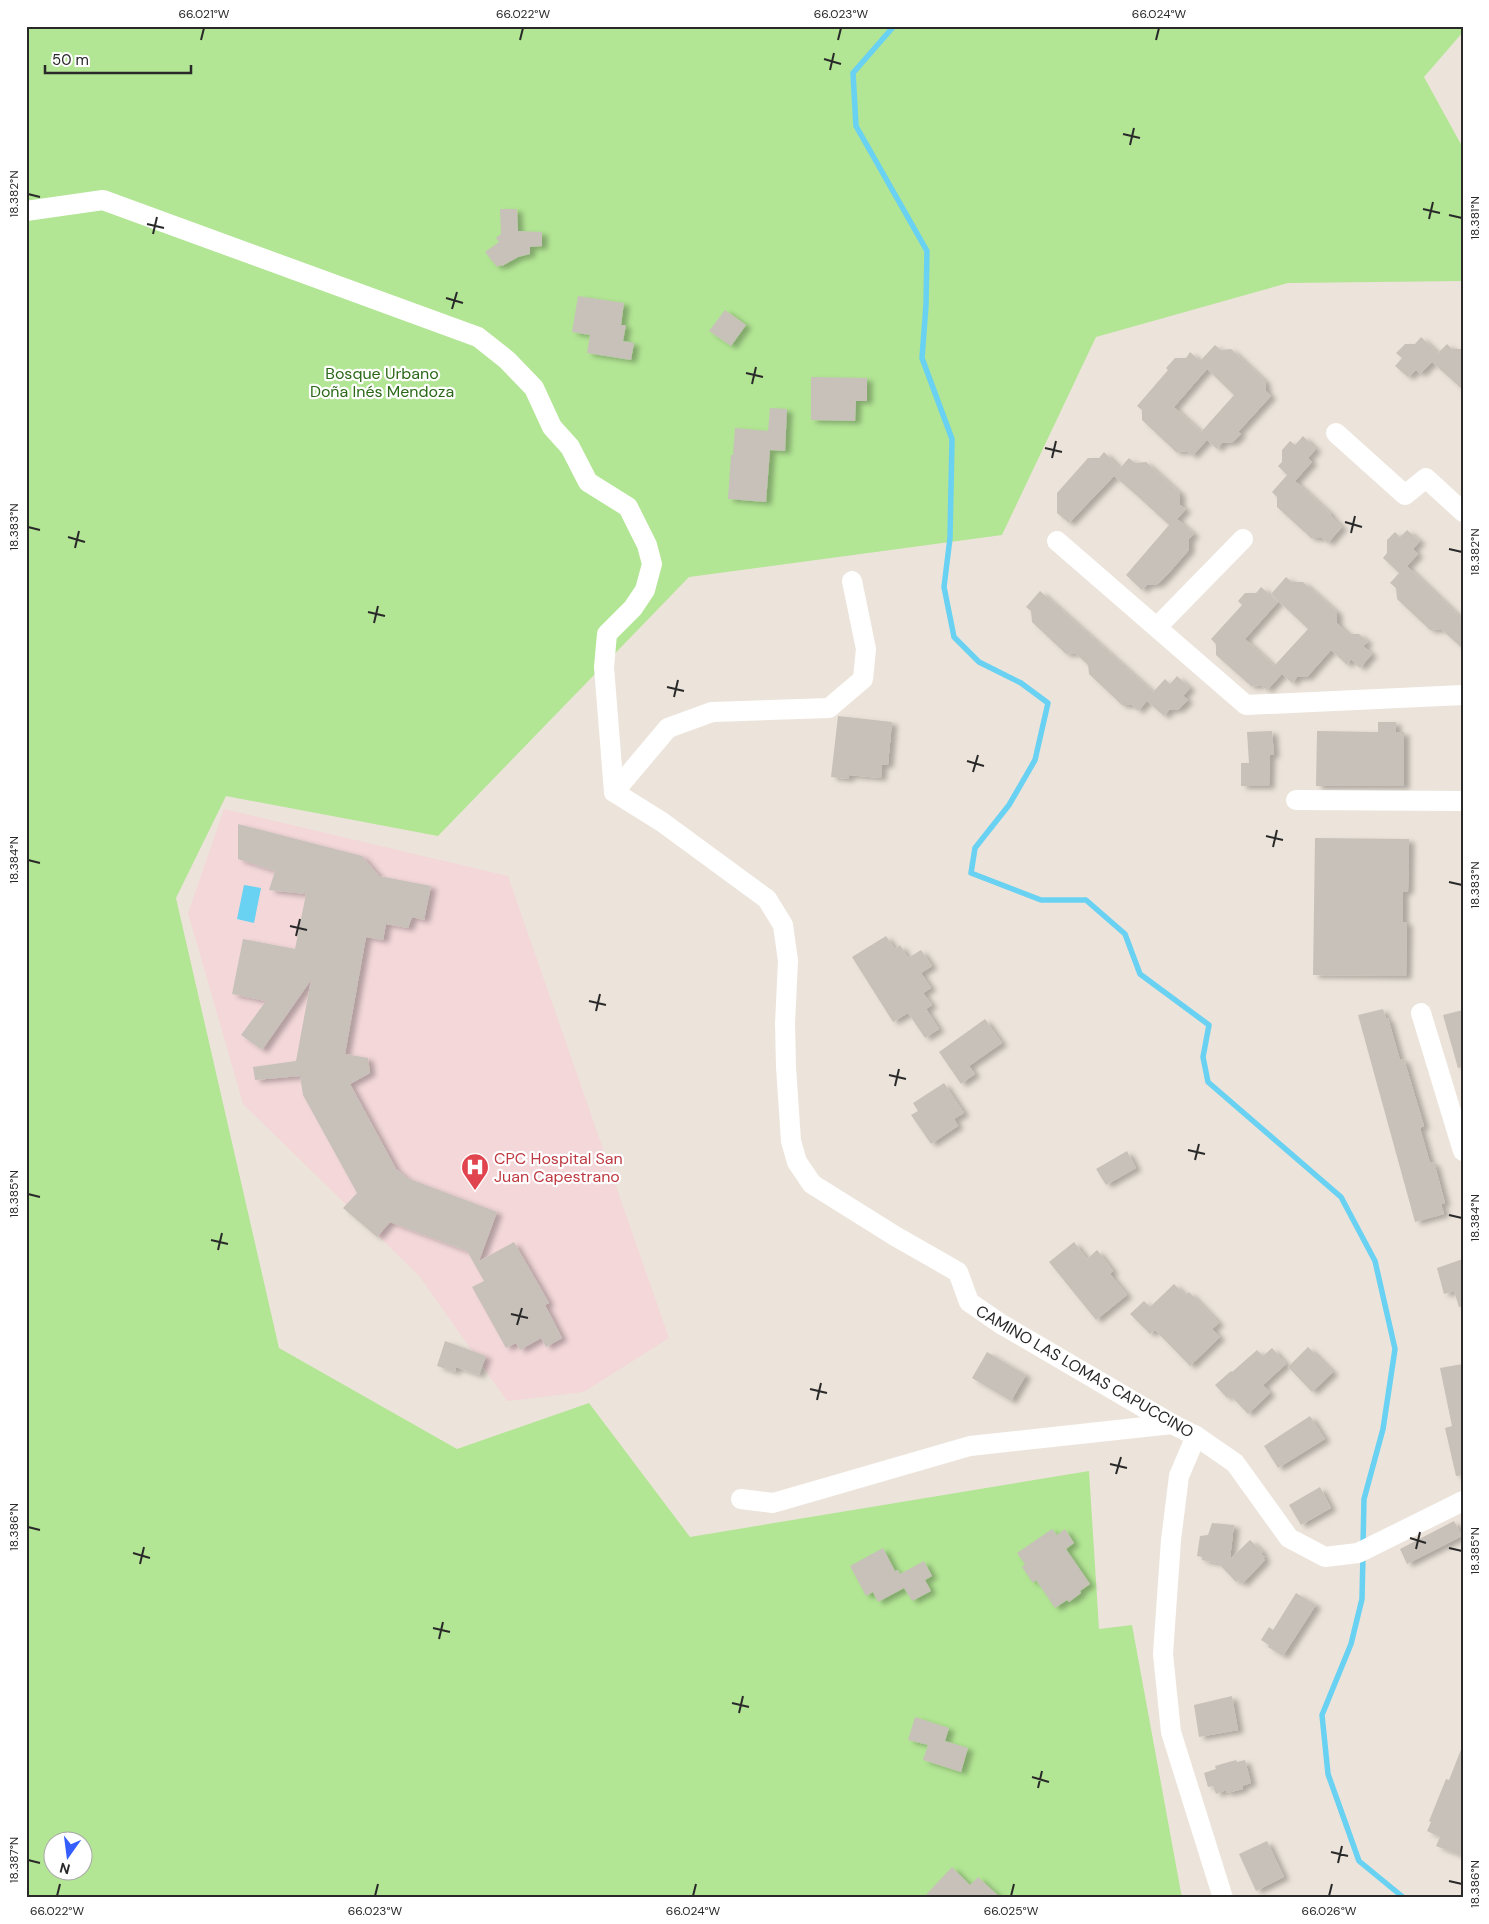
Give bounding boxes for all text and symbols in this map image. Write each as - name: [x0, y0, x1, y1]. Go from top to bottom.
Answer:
- text: 66.021°W: [179, 6, 230, 22]
- text: 66.022°W: [496, 6, 550, 22]
- text: 66.023°W: [814, 6, 869, 22]
- text: 66.024°W: [1132, 6, 1187, 22]
- scale bar: [45, 42, 191, 74]
- text: 50 m: [52, 50, 89, 70]
- text: 18.382°N: [6, 171, 22, 217]
- text: 18.381°N: [1467, 196, 1483, 240]
- park label: Bosque Urbano Doña Inés Mendoza: [310, 363, 454, 402]
- text: 18.383°N: [6, 503, 22, 551]
- text: 18.382°N: [1467, 529, 1483, 575]
- text: 18.384°N: [6, 836, 22, 884]
- text: 18.383°N: [1467, 861, 1483, 909]
- place label: CPC Hospital San Juan Capestrano: [494, 1148, 623, 1187]
- hospital icon: CPC Hospital San Juan Capestrano: [460, 1152, 490, 1191]
- text: 18.385°N: [6, 1170, 22, 1218]
- text: 18.384°N: [1467, 1194, 1483, 1242]
- street label: CAMINO LAS LOMAS CAPUCCINO: [972, 1300, 1198, 1443]
- text: 18.386°N: [6, 1503, 22, 1551]
- text: 18.385°N: [1467, 1527, 1483, 1575]
- north arrow: [42, 1832, 92, 1882]
- text: 18.387°N: [6, 1837, 22, 1883]
- text: N: [58, 1859, 72, 1879]
- text: 18.386°N: [1467, 1860, 1483, 1908]
- text: 66.022°W: [30, 1903, 84, 1919]
- text: 66.023°W: [348, 1903, 403, 1919]
- text: 66.024°W: [666, 1903, 721, 1919]
- text: 66.025°W: [984, 1903, 1039, 1919]
- text: 66.026°W: [1302, 1903, 1357, 1919]

